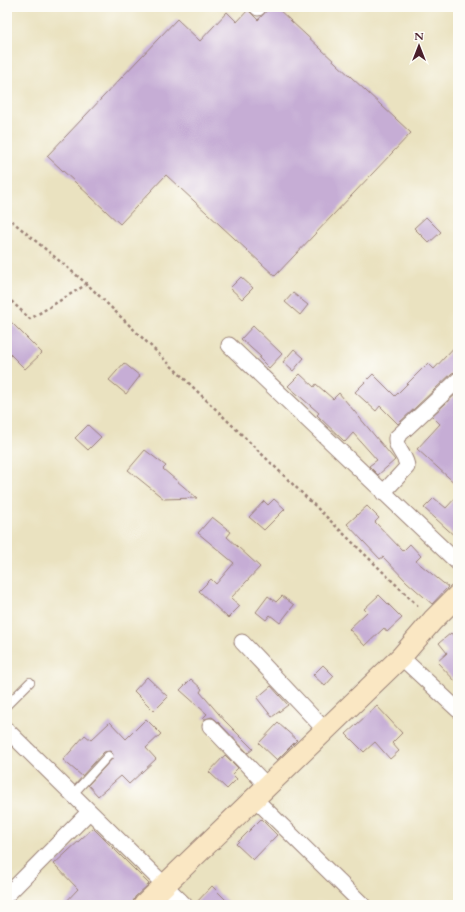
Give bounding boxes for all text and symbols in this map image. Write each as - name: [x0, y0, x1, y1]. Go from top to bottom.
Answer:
- north arrow: [399, 26, 439, 66]
- text: N: [414, 29, 424, 44]

